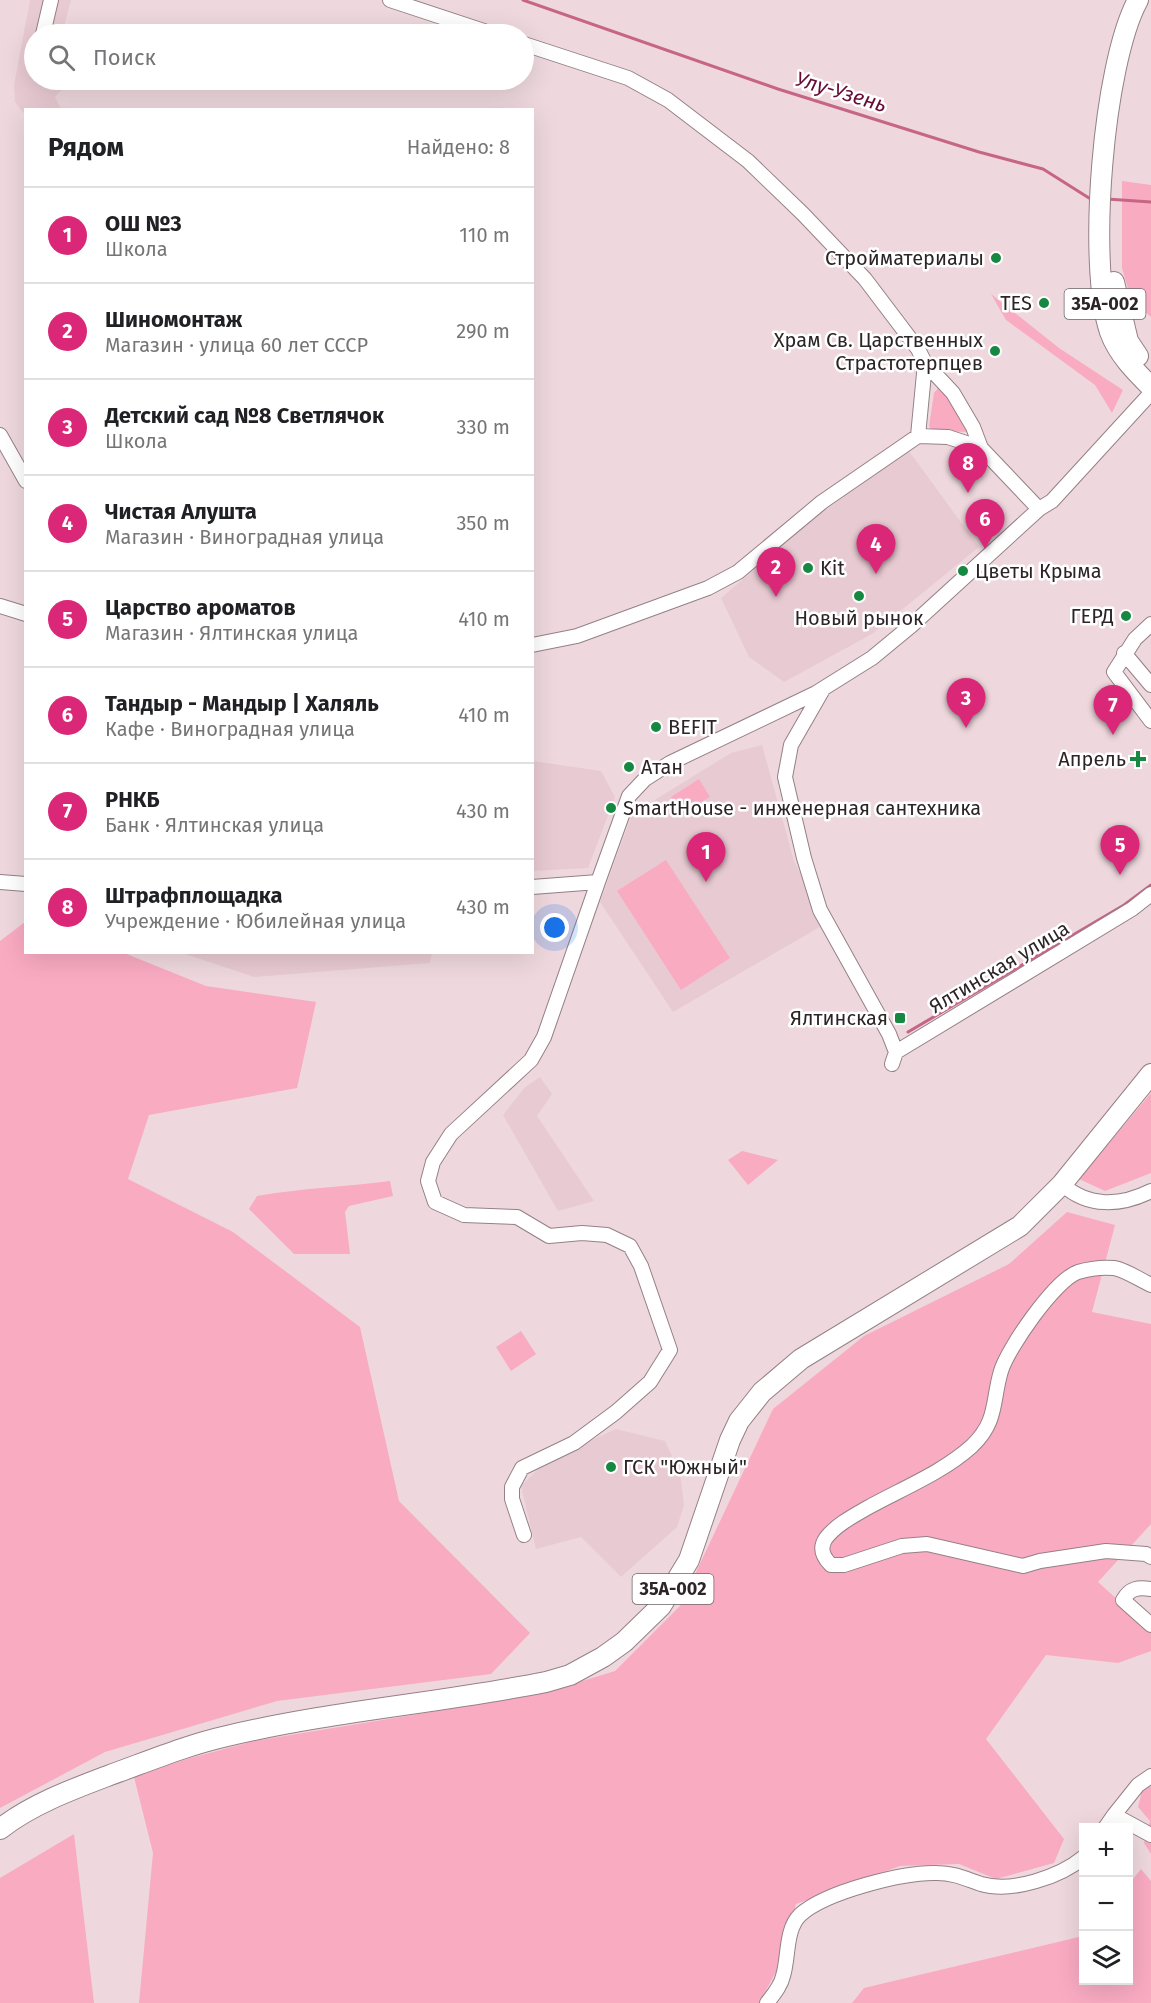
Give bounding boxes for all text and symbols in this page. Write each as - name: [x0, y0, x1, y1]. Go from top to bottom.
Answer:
- search box: [24, 24, 534, 90]
- icon: search: [45, 41, 78, 74]
- text: Поиск: [93, 44, 156, 71]
- water label: Улу-Узень: [792, 66, 890, 118]
- text: Рядом: [48, 132, 124, 163]
- text: Найдено: 8: [407, 135, 510, 159]
- text: ОШ №3: [105, 210, 182, 237]
- text: 1: [63, 223, 72, 247]
- text: 110 m: [459, 223, 510, 247]
- text: Школа: [105, 237, 168, 261]
- place label: Стройматериалы: [825, 246, 984, 270]
- marker: Стройматериалы: [989, 251, 1003, 265]
- road number: 35А-002: [1064, 289, 1146, 319]
- place label: TES: [1000, 291, 1032, 315]
- marker: TES: [1037, 296, 1051, 310]
- text: Шиномонтаж: [105, 306, 243, 333]
- text: 2: [62, 319, 73, 343]
- text: 290 m: [456, 319, 510, 343]
- place label: Храм Св. Царственных Страстотерпцев: [774, 328, 983, 375]
- text: Магазин · улица 60 лет СССР: [105, 333, 368, 357]
- marker: Храм Св. Царственных Страстотерпцев: [988, 344, 1002, 358]
- text: Детский сад №8 Светлячок: [105, 402, 384, 429]
- text: 3: [62, 415, 73, 439]
- text: 330 m: [456, 415, 510, 439]
- text: Школа: [105, 429, 168, 453]
- pin: 8: [948, 444, 988, 493]
- text: Чистая Алушта: [105, 498, 257, 525]
- pin: 6: [966, 500, 1004, 549]
- text: 4: [62, 511, 73, 535]
- text: 350 m: [456, 511, 510, 535]
- pin: 4: [856, 524, 896, 574]
- text: Магазин · Виноградная улица: [105, 525, 384, 549]
- pin: 2: [756, 548, 796, 597]
- place label: Kit: [820, 556, 845, 580]
- place label: Цветы Крыма: [975, 559, 1102, 583]
- marker: Kit: [801, 561, 815, 575]
- marker: Цветы Крыма: [956, 564, 970, 578]
- marker: Новый рынок: [852, 589, 866, 603]
- text: Царство ароматов: [105, 594, 296, 621]
- place label: ГЕРД: [1070, 604, 1114, 628]
- place label: Новый рынок: [794, 606, 924, 630]
- text: 5: [62, 607, 73, 631]
- text: 410 m: [458, 607, 510, 631]
- marker: ГЕРД: [1119, 609, 1133, 623]
- text: Магазин · Ялтинская улица: [105, 621, 358, 645]
- pin: 3: [946, 678, 986, 728]
- pin: 7: [1094, 686, 1132, 735]
- text: Тандыр - Мандыр | Халяль: [105, 690, 379, 717]
- text: 6: [62, 703, 73, 727]
- text: 410 m: [458, 703, 510, 727]
- place label: BEFIT: [668, 715, 718, 739]
- text: Кафе · Виноградная улица: [105, 717, 355, 741]
- marker: BEFIT: [649, 720, 663, 734]
- place label: Апрель: [1058, 747, 1126, 771]
- marker: Апрель: [1131, 752, 1145, 766]
- place label: Атан: [641, 755, 683, 779]
- marker: Атан: [622, 760, 636, 774]
- text: РНКБ: [105, 786, 160, 813]
- place label: SmartHouse - инженерная сантехника: [623, 796, 981, 820]
- text: 7: [63, 799, 72, 823]
- text: 430 m: [456, 799, 510, 823]
- marker: SmartHouse - инженерная сантехника: [604, 801, 618, 815]
- text: Банк · Ялтинская улица: [105, 813, 324, 837]
- pin: 5: [1100, 826, 1140, 875]
- pin: 1: [686, 832, 726, 882]
- text: Штрафплощадка: [105, 882, 283, 909]
- text: 8: [62, 895, 73, 919]
- text: 430 m: [456, 895, 510, 919]
- text: Учреждение · Юбилейная улица: [105, 909, 406, 933]
- your location: [540, 913, 569, 942]
- street label: Ялтинская улица: [925, 916, 1073, 1018]
- place label: Ялтинская: [790, 1006, 888, 1030]
- marker: Ялтинская: [893, 1011, 907, 1025]
- place label: ГСК "Южный": [623, 1455, 747, 1479]
- marker: ГСК "Южный": [604, 1460, 618, 1474]
- road number: 35А-002: [632, 1574, 714, 1604]
- map controls: [1079, 1823, 1133, 1985]
- button: +: [1079, 1823, 1133, 1877]
- button: −: [1079, 1877, 1133, 1931]
- button: layers: [1079, 1931, 1133, 1985]

